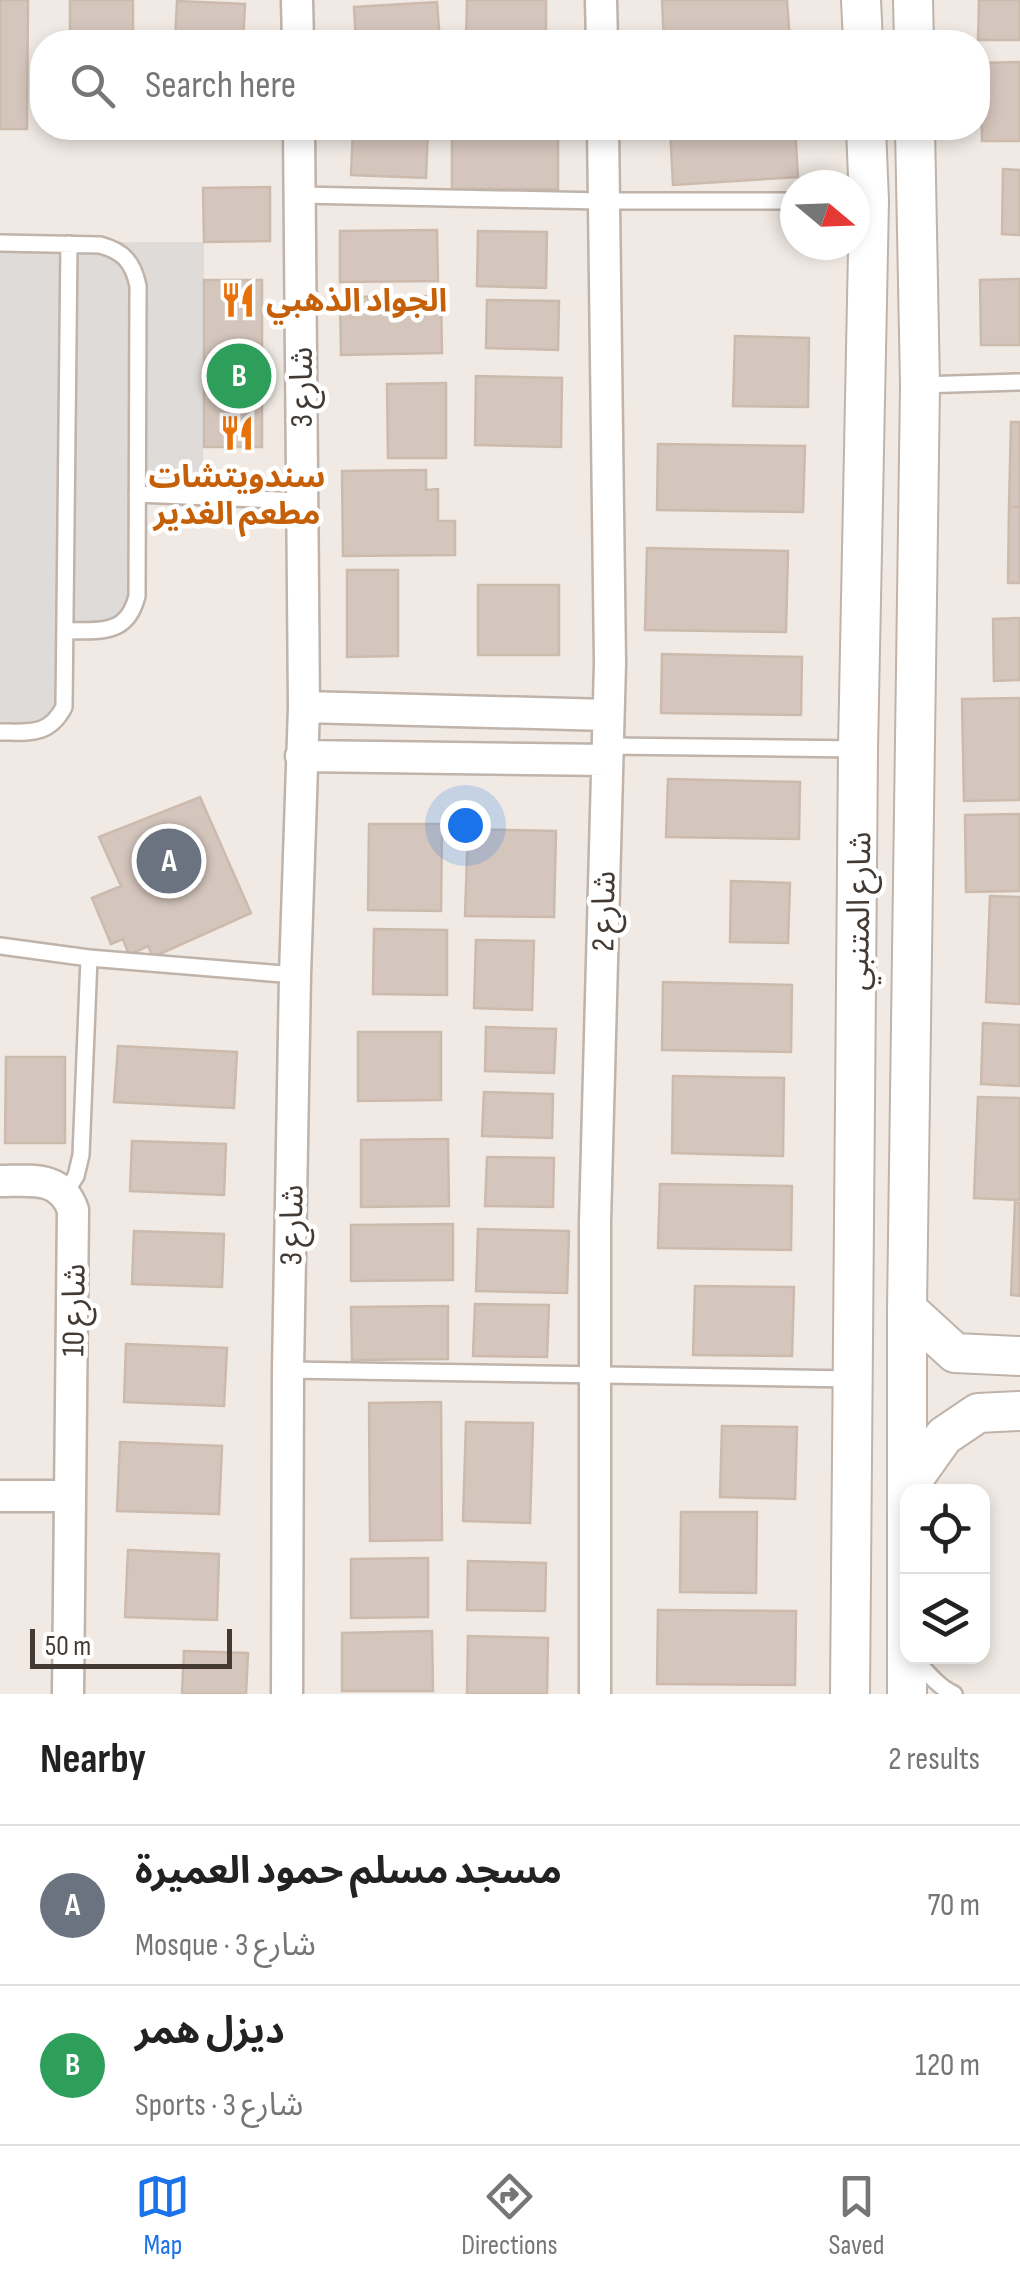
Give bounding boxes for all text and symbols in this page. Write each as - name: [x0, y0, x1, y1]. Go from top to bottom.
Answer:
- search box: [30, 30, 990, 140]
- icon: search: [65, 58, 120, 113]
- text: Search here: [145, 63, 296, 108]
- north arrow: [780, 170, 870, 260]
- restaurant icon: الجواد الذهبي: [219, 281, 257, 319]
- place label: الجواد الذهبي: [266, 282, 447, 325]
- pin: B: [206, 338, 272, 414]
- street label: شارع 3: [283, 347, 325, 427]
- restaurant icon: سندويتشات مطعم الغدير: [218, 414, 256, 452]
- place label: سندويتشات مطعم الغدير: [148, 458, 326, 537]
- your location: [440, 800, 491, 851]
- pin: A: [136, 824, 202, 898]
- street label: شارع المتنبي: [839, 831, 884, 991]
- street label: شارع 2: [584, 870, 628, 952]
- street label: شارع 3: [272, 1184, 316, 1266]
- street label: شارع 10: [54, 1263, 98, 1357]
- map controls: [900, 1484, 990, 1664]
- button: locate: [900, 1484, 990, 1574]
- button: layers: [900, 1574, 990, 1664]
- scale bar: [30, 1624, 232, 1668]
- text: 50 m: [45, 1630, 91, 1663]
- text: Nearby: [40, 1734, 146, 1785]
- text: 2 results: [888, 1740, 980, 1779]
- text: مسجد مسلم حمود العميرة: [135, 1849, 562, 1894]
- text: A: [65, 1886, 80, 1925]
- text: 70 m: [927, 1886, 980, 1925]
- text: Mosque · شارع 3: [135, 1926, 316, 1965]
- text: ديزل همر: [135, 2009, 285, 2054]
- text: B: [65, 2046, 80, 2085]
- text: 120 m: [915, 2046, 980, 2085]
- text: Sports · شارع 3: [135, 2086, 303, 2125]
- tab: Map: [135, 2169, 190, 2262]
- tab: Directions: [461, 2169, 558, 2262]
- tab: Saved: [828, 2169, 885, 2262]

